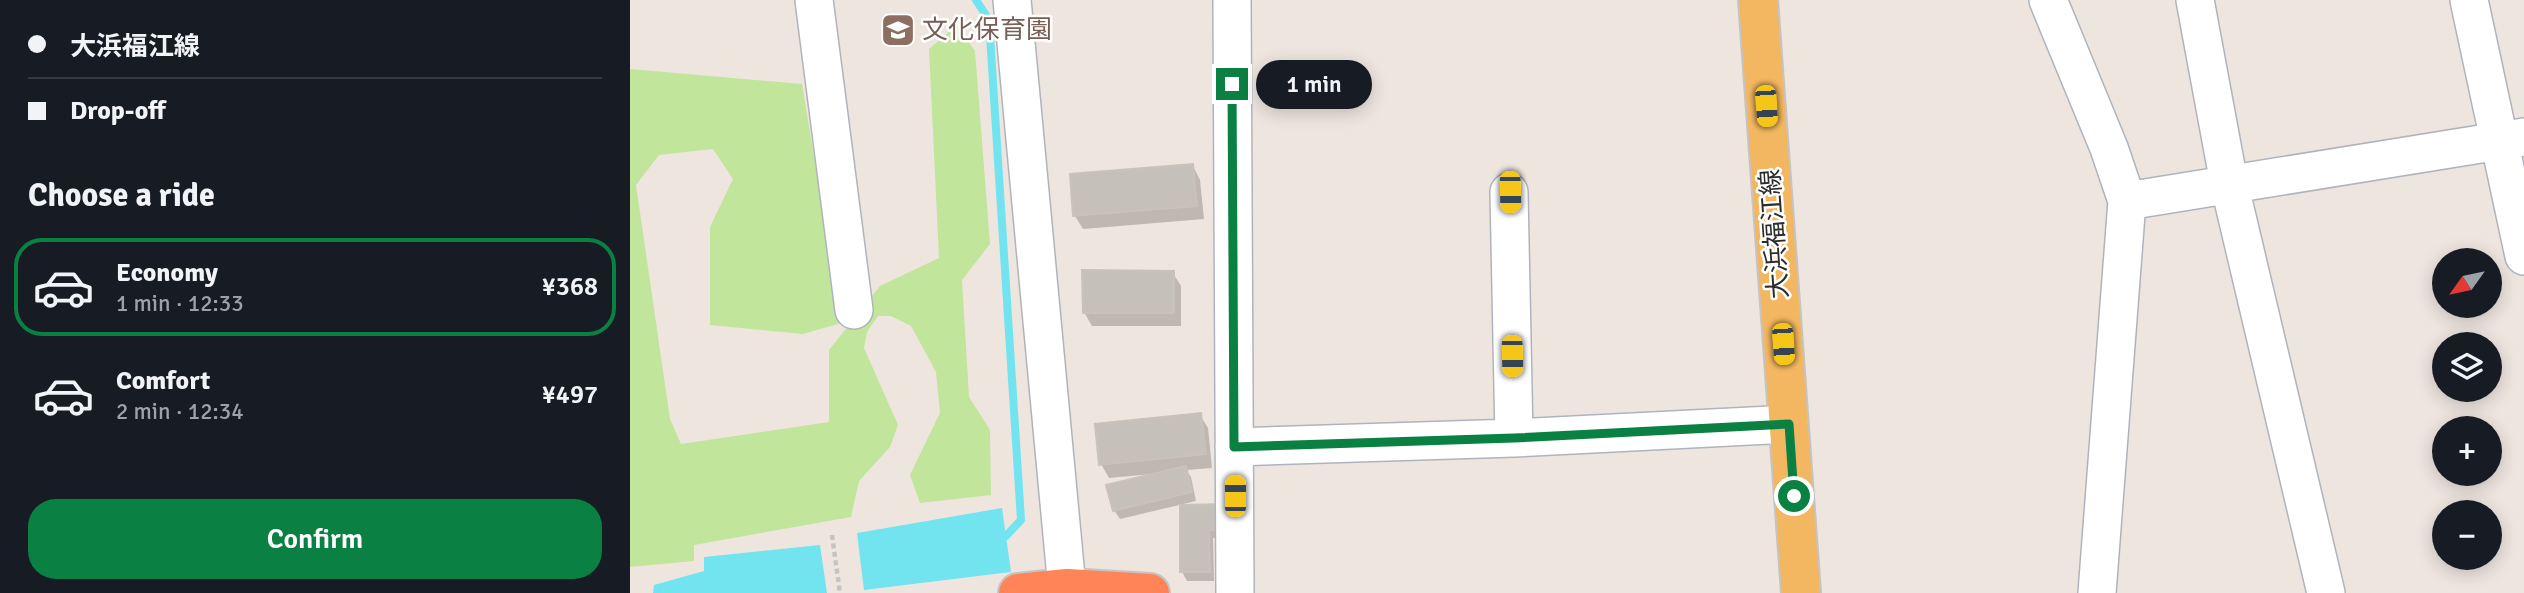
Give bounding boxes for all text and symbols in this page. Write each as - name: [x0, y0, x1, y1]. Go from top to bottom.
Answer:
- school or university icon: 文化保育園: [879, 11, 917, 49]
- place label: 文化保育園: [922, 14, 1052, 46]
- text: 大浜福江線: [70, 31, 200, 63]
- callout: 1 min: [1256, 60, 1372, 108]
- route end: [1216, 68, 1248, 100]
- text: 1 min: [1286, 70, 1342, 99]
- car: [1755, 84, 1778, 128]
- text: Drop-off: [70, 95, 166, 127]
- street label: 大浜福江線: [1755, 168, 1795, 300]
- car: [1500, 171, 1521, 213]
- text: Choose a ride: [28, 176, 215, 215]
- north arrow: [2432, 248, 2502, 318]
- map controls: [2432, 248, 2502, 570]
- icon: car: [32, 256, 95, 319]
- text: Economy: [116, 257, 218, 289]
- text: ¥368: [542, 271, 598, 303]
- text: 1 min · 12:33: [116, 289, 244, 318]
- car: [1772, 322, 1795, 366]
- button: layers: [2432, 332, 2502, 402]
- car: [1502, 335, 1523, 377]
- icon: car: [32, 364, 95, 427]
- text: Comfort: [116, 365, 210, 397]
- text: ¥497: [542, 379, 598, 411]
- text: 2 min · 12:34: [116, 397, 244, 426]
- button: +: [2432, 416, 2502, 486]
- car: [1225, 475, 1246, 517]
- route start: [1778, 480, 1810, 512]
- button: Confirm: [28, 499, 602, 579]
- button: −: [2432, 500, 2502, 570]

